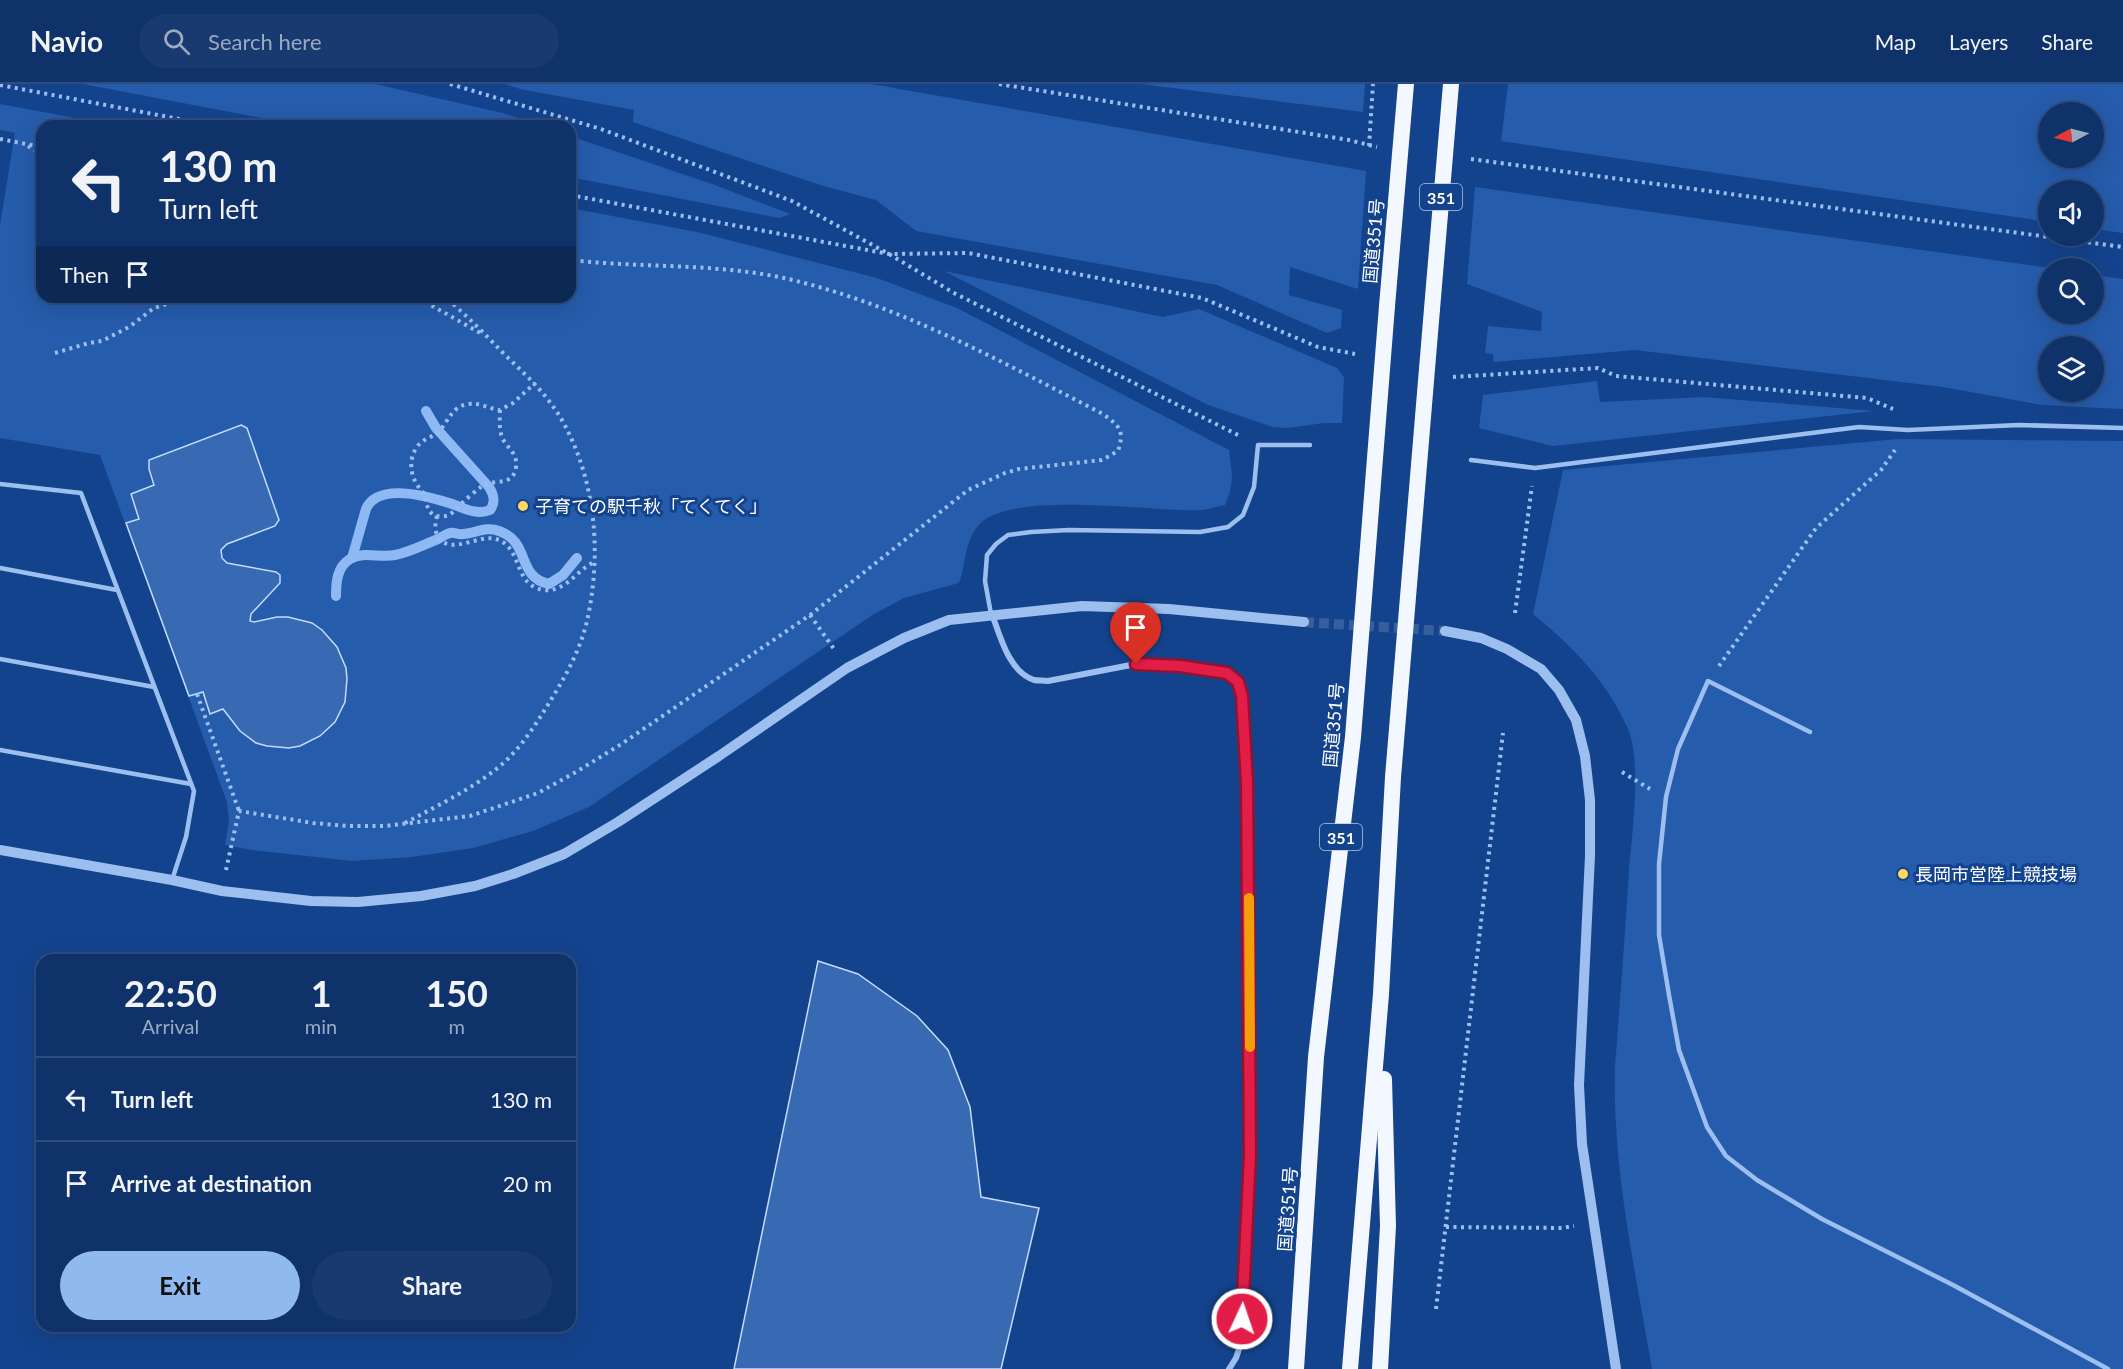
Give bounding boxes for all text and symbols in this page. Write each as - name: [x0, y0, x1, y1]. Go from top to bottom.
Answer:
- search box: [139, 14, 559, 68]
- text: Navio: [30, 24, 103, 58]
- icon: search: [160, 25, 193, 58]
- text: Search here: [208, 28, 322, 55]
- text: Map: [1875, 29, 1916, 54]
- text: Layers: [1949, 29, 2008, 54]
- text: Share: [2041, 29, 2093, 54]
- north arrow: [2038, 102, 2104, 168]
- map controls: [2038, 102, 2104, 402]
- text: 130 m: [159, 141, 277, 191]
- icon: left: [60, 144, 138, 222]
- button: sound: [2038, 180, 2104, 246]
- road number: 351: [1420, 184, 1462, 210]
- text: Turn left: [159, 192, 258, 225]
- street label: 国道351号: [1358, 198, 1388, 284]
- icon: arrive: [121, 258, 154, 291]
- button: search: [2038, 258, 2104, 324]
- text: Then: [60, 261, 109, 288]
- button: layers: [2038, 336, 2104, 402]
- place label: 子育ての駅千秋「てくてく」: [535, 495, 767, 517]
- marker: 子育ての駅千秋「てくてく」: [516, 499, 530, 513]
- pin: [1110, 602, 1161, 664]
- icon: arrive: [1119, 611, 1152, 644]
- street label: 国道351号: [1318, 682, 1348, 768]
- road number: 351: [1320, 824, 1362, 850]
- place label: 長岡市営陸上競技場: [1915, 863, 2077, 885]
- marker: 長岡市営陸上競技場: [1896, 867, 1910, 881]
- text: 22:50: [124, 971, 217, 1015]
- text: 1: [311, 971, 332, 1015]
- text: 150: [425, 971, 488, 1015]
- text: Arrival: [142, 1014, 199, 1038]
- text: min: [305, 1014, 337, 1038]
- text: m: [448, 1014, 465, 1038]
- icon: left: [60, 1083, 93, 1116]
- text: Turn left: [111, 1086, 193, 1113]
- text: 130 m: [490, 1086, 552, 1113]
- street label: 国道351号: [1273, 1166, 1301, 1252]
- icon: arrive: [60, 1167, 93, 1200]
- text: Arrive at destination: [111, 1170, 312, 1197]
- text: 20 m: [503, 1170, 552, 1197]
- button: Exit: [60, 1251, 300, 1320]
- button: Share: [312, 1251, 552, 1320]
- position arrow: [1210, 1287, 1274, 1351]

